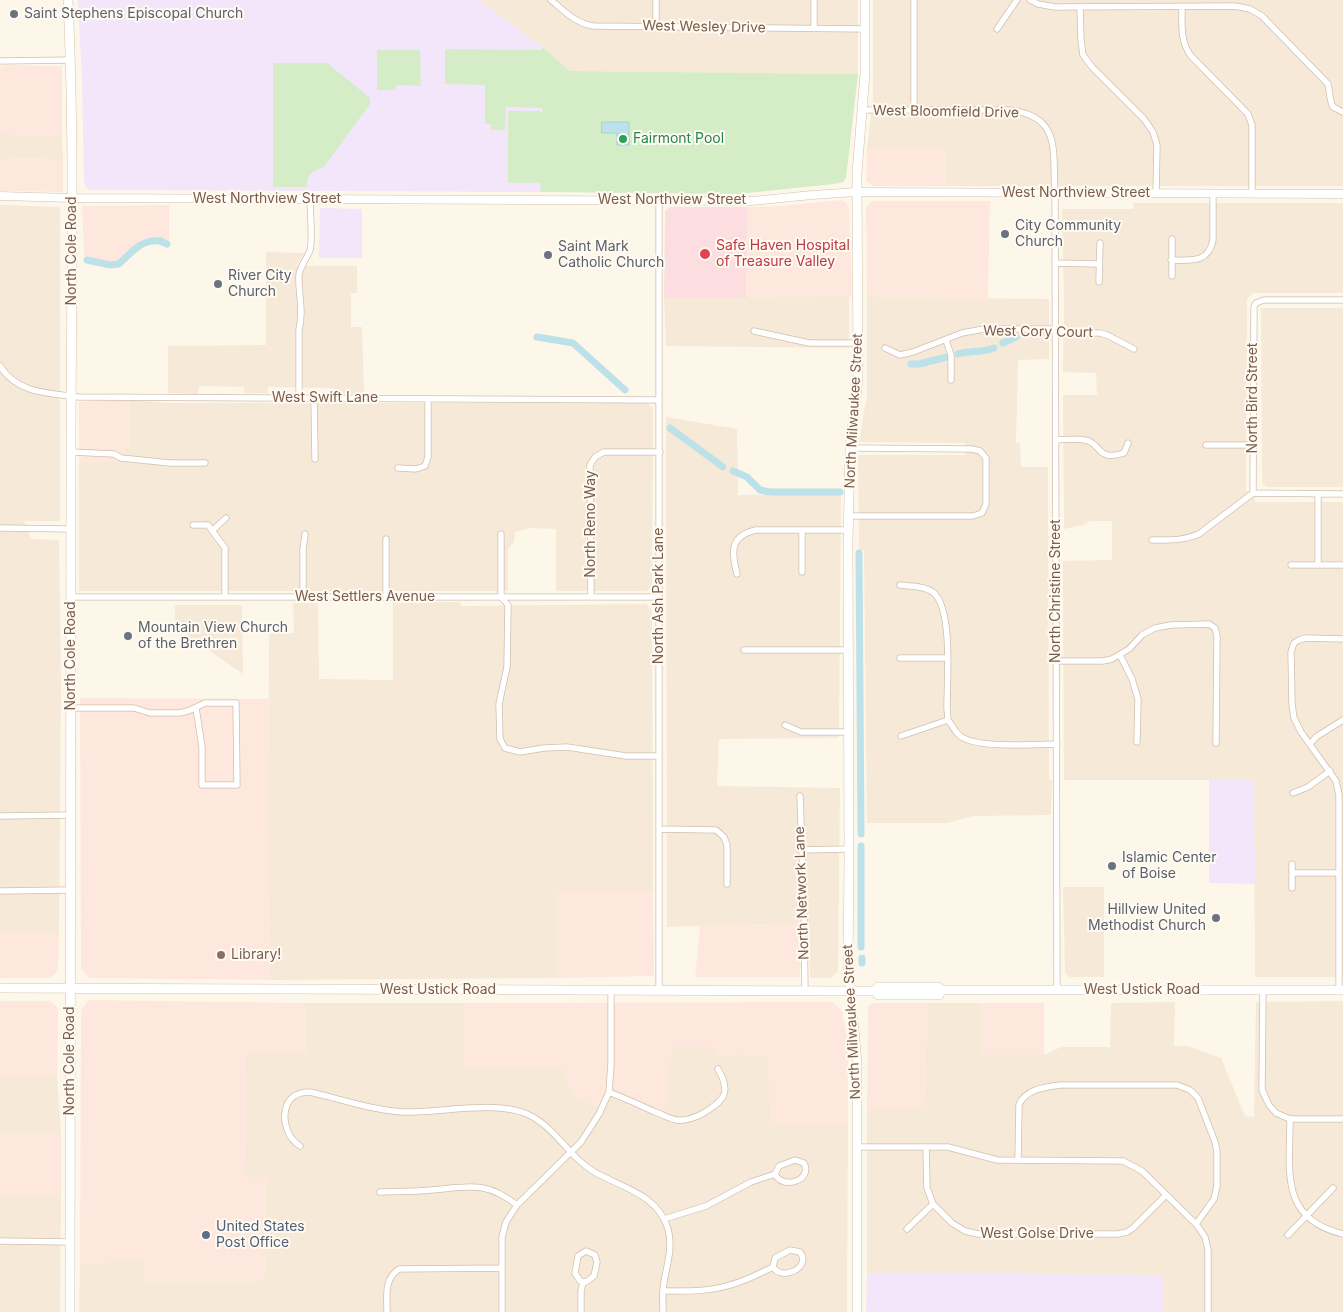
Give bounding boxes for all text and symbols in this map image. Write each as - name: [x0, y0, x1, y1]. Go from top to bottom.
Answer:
- place label: Saint Stephens Episcopal Church: [24, 6, 243, 22]
- marker: Saint Stephens Episcopal Church: [8, 8, 20, 20]
- street label: West Wesley Drive: [642, 18, 766, 36]
- street label: West Bloomfield Drive: [873, 102, 1019, 122]
- place label: Fairmont Pool: [633, 131, 724, 147]
- marker: Fairmont Pool: [617, 133, 629, 145]
- street label: West Northview Street: [1002, 185, 1150, 201]
- street label: West Northview Street: [193, 191, 341, 207]
- street label: West Northview Street: [598, 192, 746, 208]
- street label: North Cole Road: [64, 196, 80, 306]
- place label: City Community Church: [1015, 218, 1121, 250]
- marker: City Community Church: [999, 228, 1011, 240]
- place label: Safe Haven Hospital of Treasure Valley: [716, 238, 850, 270]
- place label: Saint Mark Catholic Church: [558, 239, 664, 272]
- marker: Safe Haven Hospital of Treasure Valley: [698, 247, 712, 261]
- marker: Saint Mark Catholic Church: [542, 249, 554, 261]
- place label: River City Church: [228, 268, 292, 300]
- marker: River City Church: [212, 278, 224, 290]
- street label: West Cory Court: [983, 323, 1093, 341]
- street label: North Milwaukee Street: [842, 333, 866, 489]
- street label: North Bird Street: [1245, 343, 1261, 453]
- street label: West Swift Lane: [272, 390, 378, 406]
- street label: North Reno Way: [583, 470, 599, 578]
- street label: North Christine Street: [1048, 519, 1064, 663]
- street label: North Ash Park Lane: [651, 528, 667, 664]
- street label: West Settlers Avenue: [295, 589, 435, 605]
- street label: North Cole Road: [63, 601, 79, 711]
- place label: Mountain View Church of the Brethren: [138, 620, 288, 652]
- marker: Mountain View Church of the Brethren: [122, 630, 134, 642]
- street label: North Network Lane: [791, 826, 813, 960]
- place label: Islamic Center of Boise: [1122, 850, 1217, 882]
- marker: Islamic Center of Boise: [1106, 860, 1118, 872]
- place label: Hillview United Methodist Church: [1088, 902, 1206, 934]
- marker: Hillview United Methodist Church: [1210, 912, 1222, 924]
- street label: North Milwaukee Street: [840, 944, 864, 1100]
- place label: Library!: [231, 947, 281, 963]
- marker: Library!: [215, 949, 227, 961]
- street label: West Ustick Road: [380, 982, 496, 998]
- street label: West Ustick Road: [1084, 982, 1200, 998]
- street label: North Cole Road: [62, 1006, 78, 1116]
- place label: United States Post Office: [216, 1219, 305, 1252]
- street label: West Golse Drive: [980, 1226, 1094, 1242]
- marker: United States Post Office: [200, 1229, 212, 1241]

